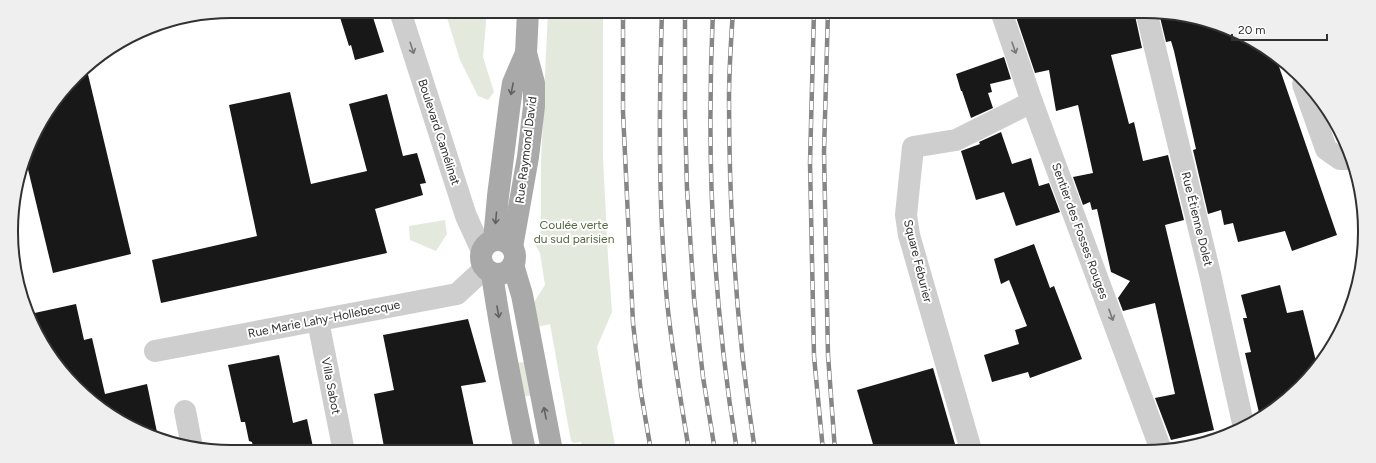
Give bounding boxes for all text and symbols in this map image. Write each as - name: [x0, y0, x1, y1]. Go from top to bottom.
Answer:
- scale bar: [1232, 16, 1327, 42]
- text: 20 m: [1238, 23, 1266, 37]
- one-way arrow: [409, 41, 416, 54]
- one-way arrow: [1010, 41, 1018, 53]
- street label: Boulevard Camélinat: [415, 77, 463, 187]
- one-way arrow: [508, 83, 516, 96]
- street label: Rue Raymond David: [512, 96, 540, 204]
- street label: Sentier des Fosses Rouges: [1049, 161, 1111, 301]
- street label: Rue Étienne Dolet: [1179, 170, 1216, 268]
- one-way arrow: [492, 211, 499, 224]
- park label: Coulée verte du sud parisien: [534, 218, 615, 246]
- street label: Square Féburier: [901, 218, 935, 304]
- street label: Rue Marie Lahy-Hollebecque: [247, 297, 402, 341]
- one-way arrow: [494, 305, 502, 318]
- one-way arrow: [1107, 308, 1115, 320]
- street label: Villa Sabot: [319, 356, 343, 416]
- one-way arrow: [541, 407, 549, 420]

